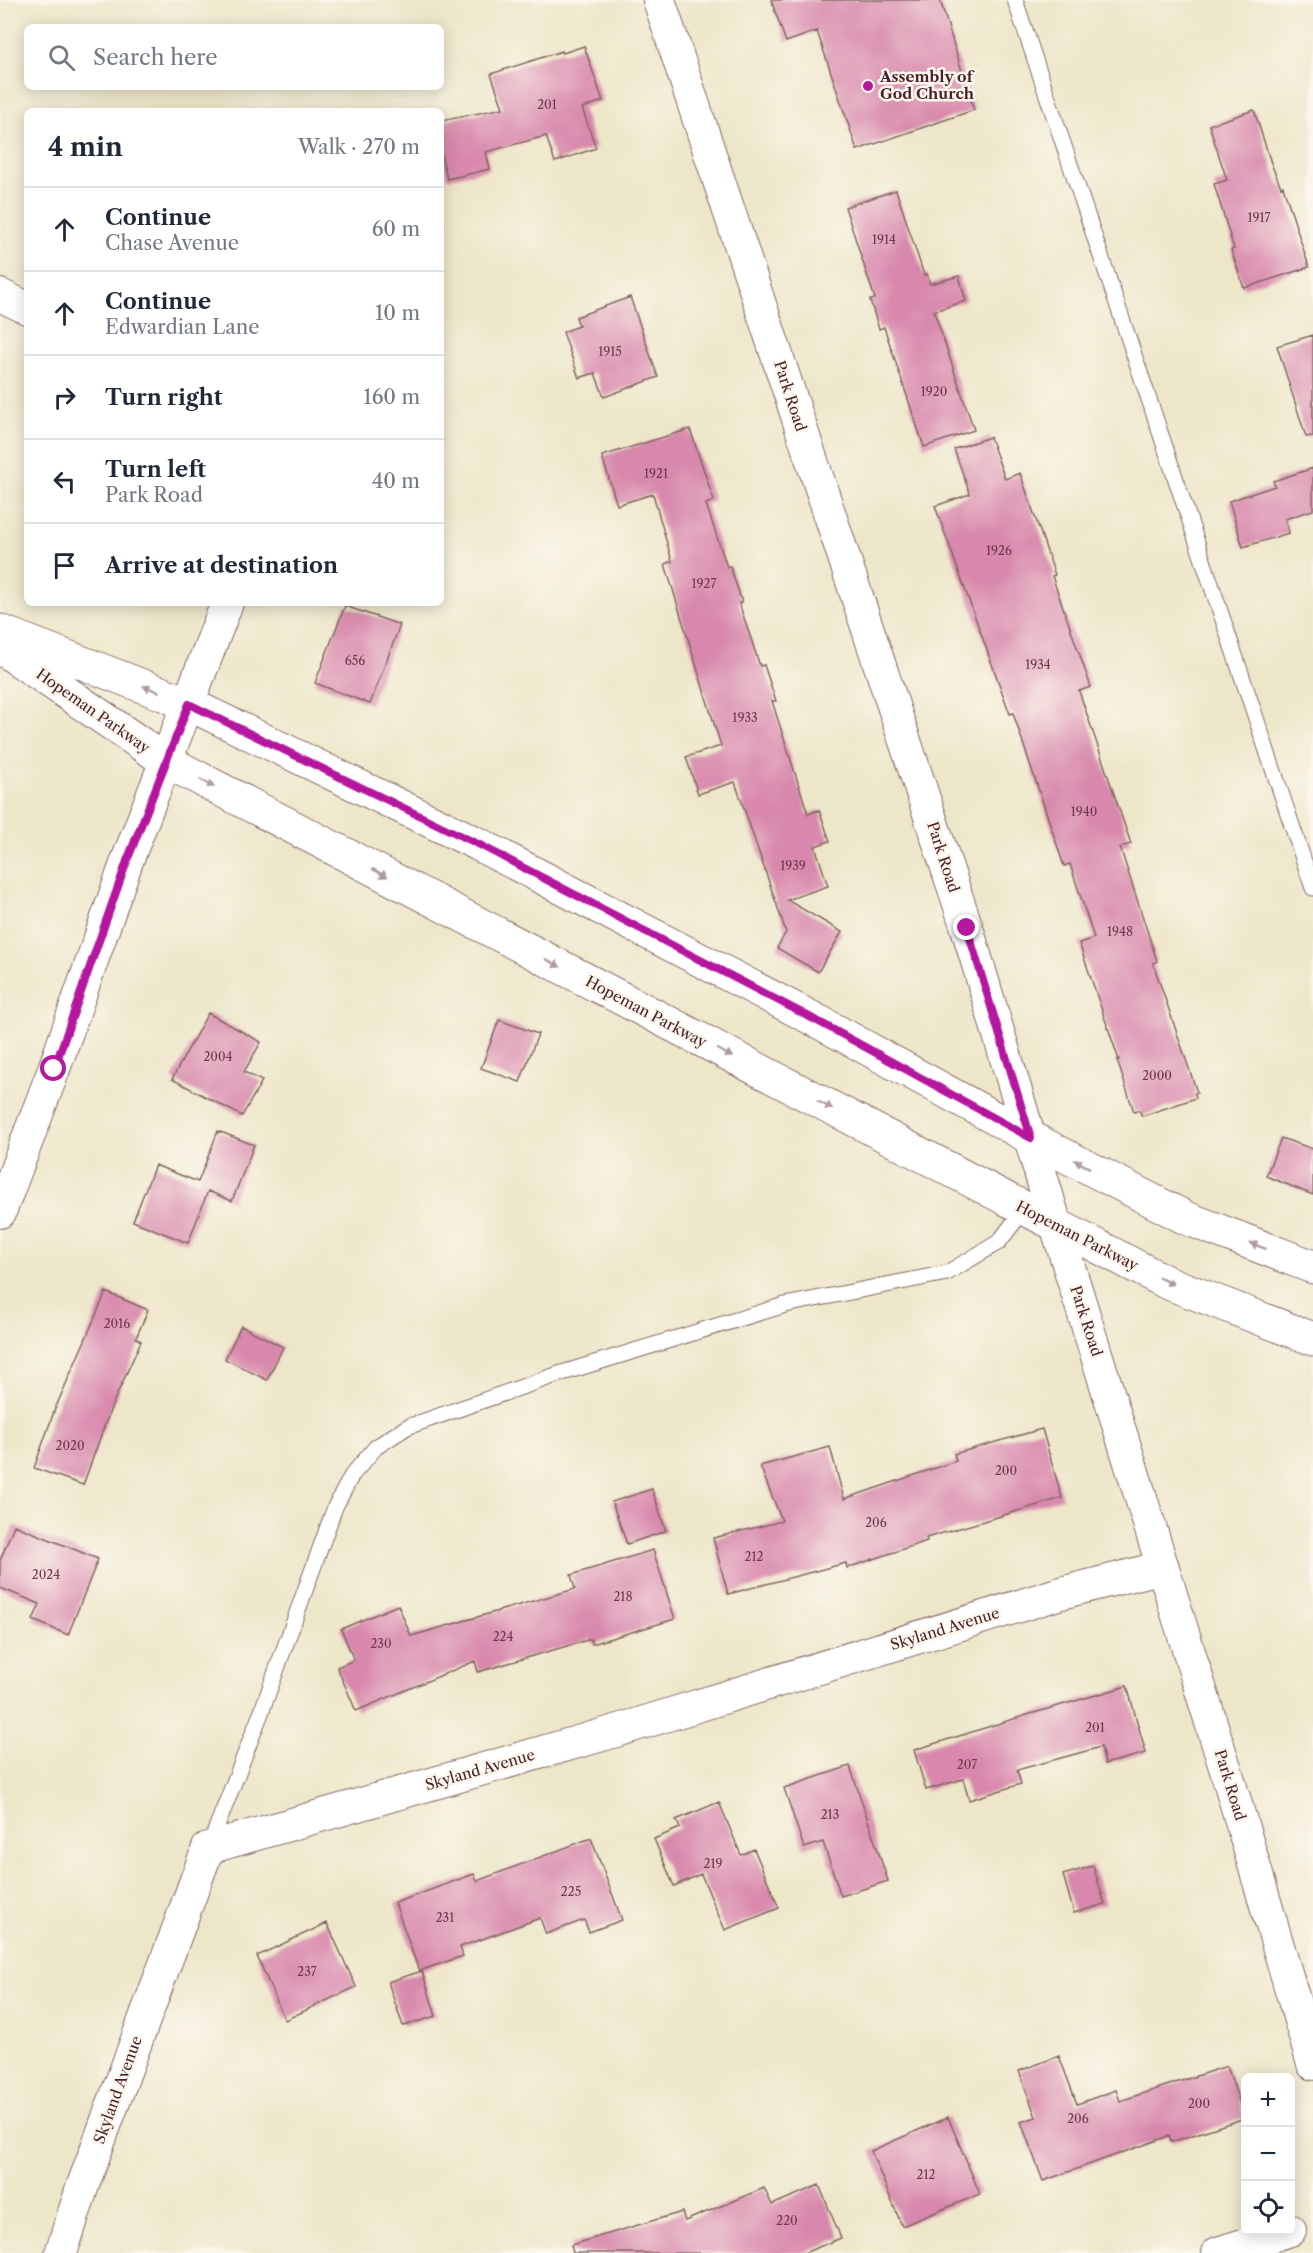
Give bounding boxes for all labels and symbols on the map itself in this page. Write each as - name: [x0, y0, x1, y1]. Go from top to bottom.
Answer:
- place label: Assembly of God Church: [879, 67, 975, 103]
- marker: Assembly of God Church: [861, 79, 875, 93]
- house number: 201: [537, 97, 557, 112]
- house number: 1917: [1247, 210, 1271, 225]
- house number: 1914: [872, 232, 896, 247]
- house number: 1915: [598, 344, 622, 359]
- street label: Park Road: [770, 358, 811, 434]
- house number: 1920: [921, 384, 947, 399]
- house number: 1921: [644, 466, 668, 481]
- house number: 1926: [986, 543, 1012, 558]
- house number: 1927: [692, 576, 717, 591]
- house number: 656: [345, 653, 365, 668]
- house number: 1934: [1025, 657, 1051, 672]
- street label: Hopeman Parkway: [33, 664, 154, 757]
- one-way arrow: [141, 684, 159, 694]
- house number: 1933: [732, 710, 758, 725]
- one-way arrow: [198, 778, 215, 787]
- house number: 1940: [1071, 804, 1097, 819]
- street label: Park Road: [923, 819, 964, 895]
- house number: 1939: [780, 858, 806, 873]
- one-way arrow: [371, 868, 388, 878]
- route end: [953, 914, 979, 940]
- house number: 1948: [1107, 924, 1133, 939]
- one-way arrow: [544, 958, 561, 968]
- street label: Hopeman Parkway: [582, 972, 711, 1052]
- one-way arrow: [717, 1048, 734, 1058]
- house number: 2004: [203, 1049, 233, 1064]
- route start: [40, 1055, 66, 1081]
- house number: 2000: [1142, 1068, 1172, 1083]
- one-way arrow: [816, 1100, 833, 1110]
- one-way arrow: [1073, 1159, 1090, 1169]
- street label: Hopeman Parkway: [1013, 1197, 1142, 1275]
- one-way arrow: [1249, 1241, 1267, 1251]
- one-way arrow: [1157, 1277, 1174, 1286]
- street label: Park Road: [1066, 1283, 1107, 1359]
- house number: 2016: [104, 1316, 130, 1331]
- house number: 2020: [55, 1438, 85, 1453]
- house number: 200: [995, 1463, 1017, 1478]
- house number: 206: [865, 1515, 887, 1530]
- house number: 212: [745, 1549, 764, 1564]
- house number: 2024: [32, 1567, 60, 1582]
- house number: 218: [613, 1589, 633, 1604]
- street label: Skyland Avenue: [888, 1603, 1002, 1654]
- house number: 224: [493, 1629, 513, 1644]
- house number: 230: [370, 1636, 392, 1651]
- house number: 201: [1085, 1720, 1105, 1735]
- street label: Skyland Avenue: [423, 1745, 537, 1794]
- street label: Park Road: [1211, 1747, 1250, 1823]
- house number: 207: [957, 1757, 977, 1772]
- house number: 213: [821, 1807, 839, 1822]
- house number: 219: [704, 1856, 722, 1871]
- house number: 225: [561, 1884, 581, 1899]
- house number: 231: [436, 1910, 454, 1925]
- house number: 237: [297, 1964, 317, 1979]
- street label: Skyland Avenue: [89, 2033, 146, 2146]
- house number: 200: [1188, 2096, 1210, 2111]
- house number: 206: [1067, 2111, 1089, 2126]
- house number: 212: [917, 2167, 936, 2182]
- house number: 220: [776, 2213, 798, 2228]

